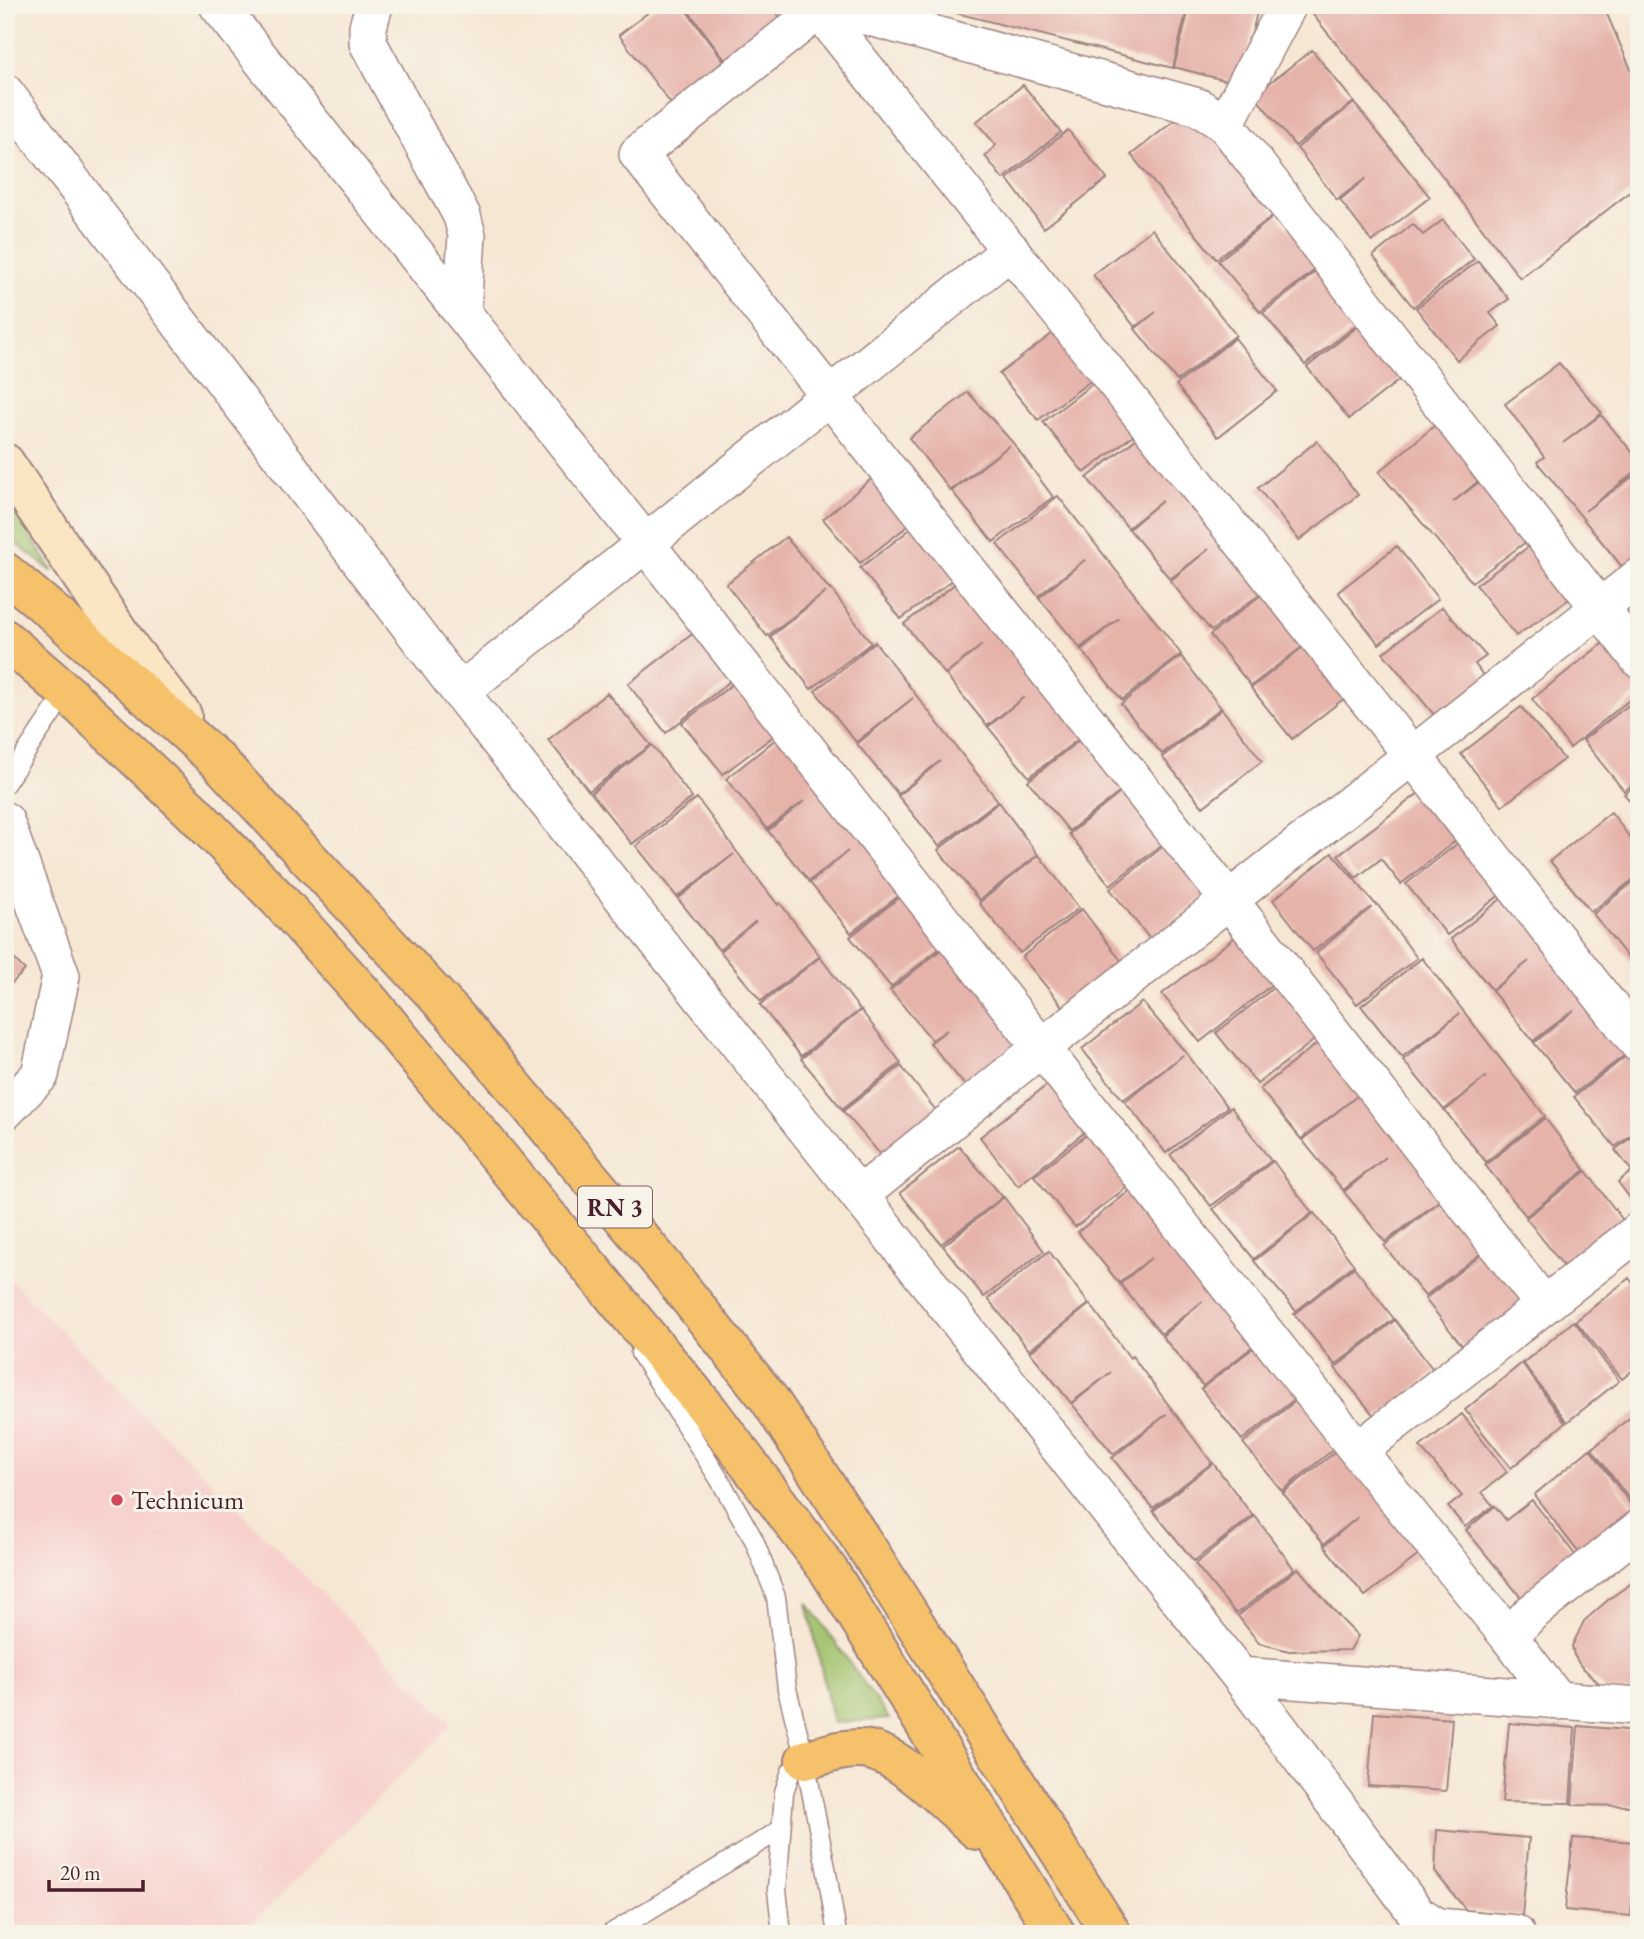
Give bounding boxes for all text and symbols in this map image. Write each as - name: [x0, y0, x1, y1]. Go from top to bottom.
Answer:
- road number: RN 3: [578, 1186, 652, 1227]
- place label: Technicum: [131, 1483, 244, 1517]
- marker: Technicum: [109, 1492, 125, 1508]
- scale bar: [49, 1848, 144, 1892]
- text: 20 m: [60, 1859, 101, 1886]

